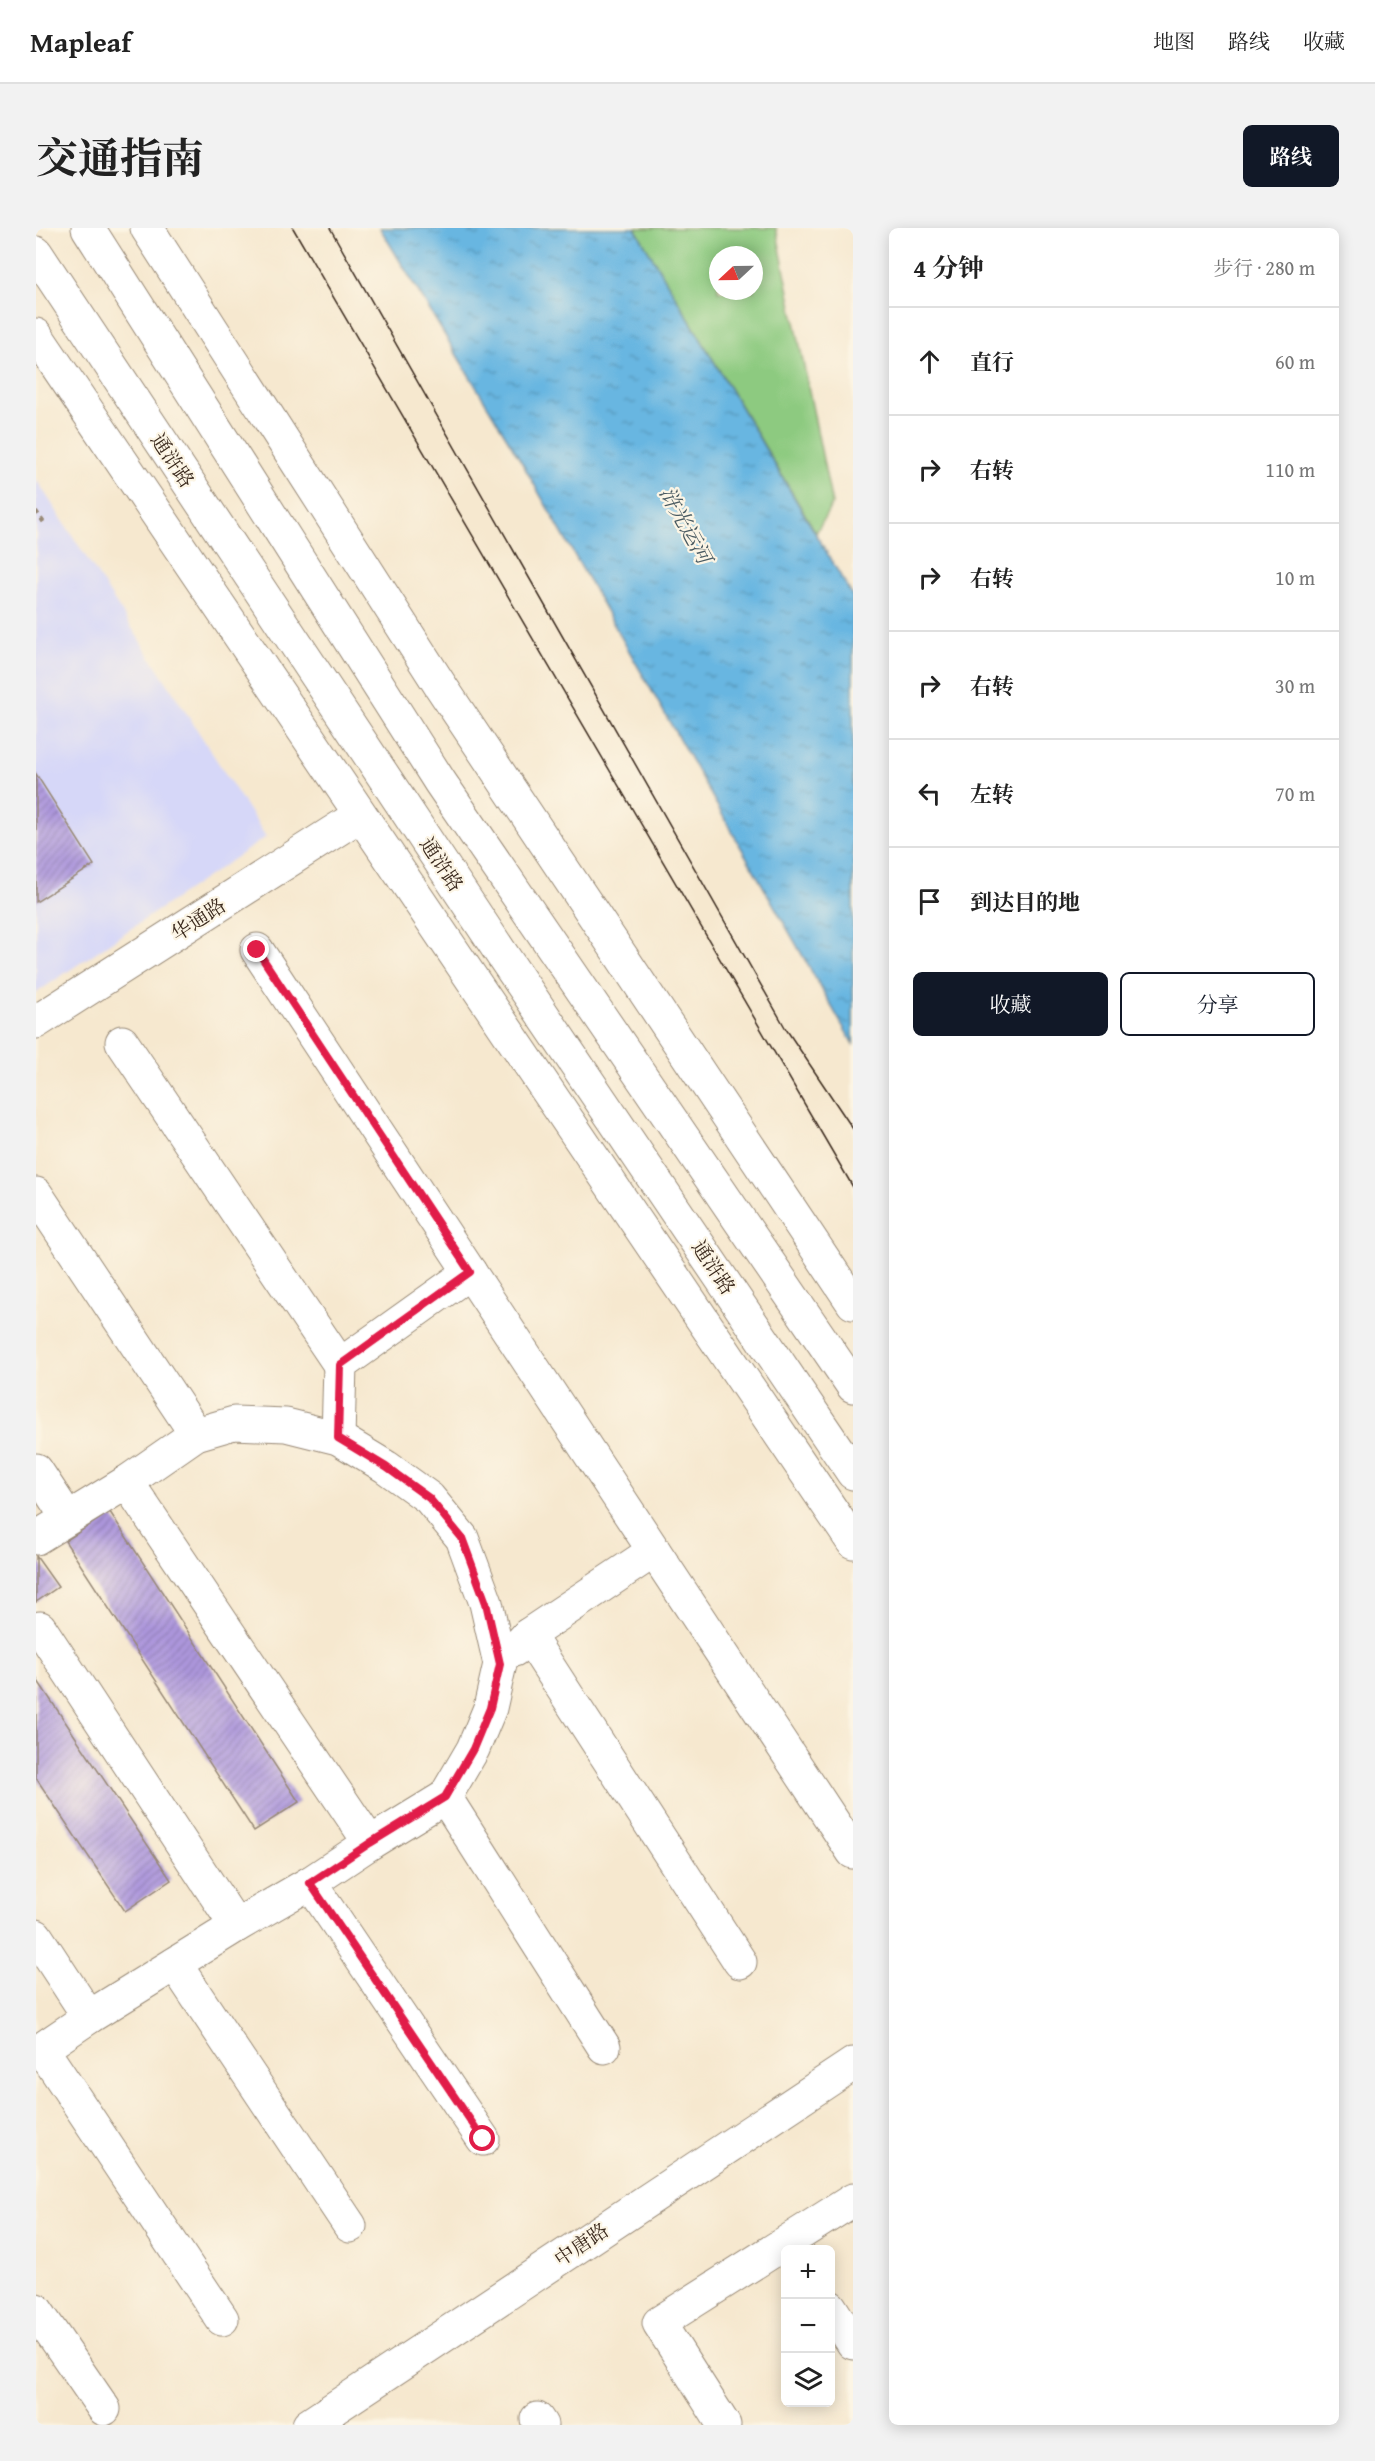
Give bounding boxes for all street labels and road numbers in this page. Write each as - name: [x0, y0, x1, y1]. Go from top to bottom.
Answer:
- street label: 通浒路: [144, 427, 202, 493]
- street label: 通浒路: [413, 831, 471, 897]
- street label: 华通路: [165, 891, 231, 947]
- street label: 通浒路: [685, 1234, 743, 1300]
- street label: 中唐路: [548, 2215, 614, 2273]

